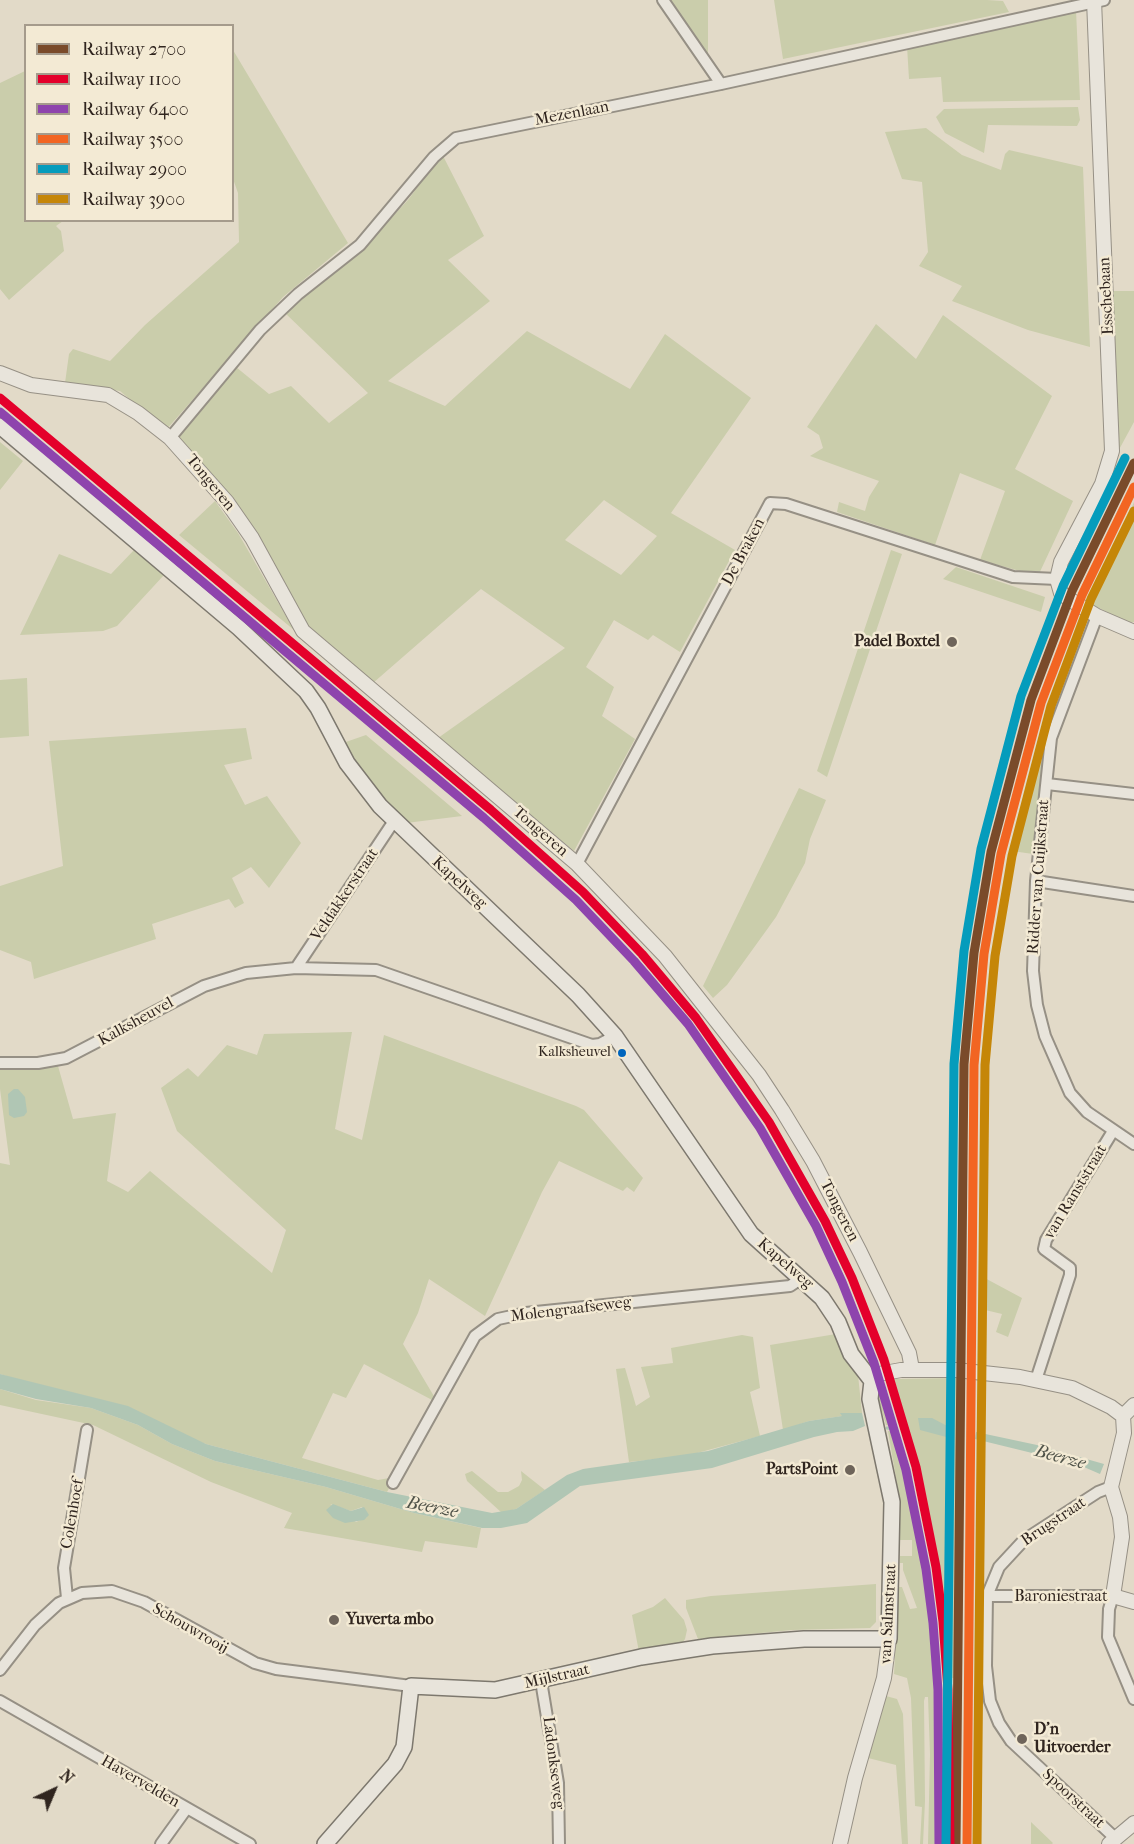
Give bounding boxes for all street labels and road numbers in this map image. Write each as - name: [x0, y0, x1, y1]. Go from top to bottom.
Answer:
- street label: Mezenlaan: [533, 97, 611, 131]
- street label: Esschebaan: [1095, 257, 1119, 335]
- street label: Tongeren: [181, 451, 239, 515]
- street label: De Braken: [718, 515, 770, 589]
- street label: Ridder van Cuijkstraat: [1024, 799, 1054, 955]
- street label: Tongeren: [508, 803, 572, 861]
- street label: Veldakkerstraat: [307, 845, 383, 945]
- street label: Kapelweg: [428, 853, 490, 913]
- street label: Kalksheuvel: [95, 993, 177, 1051]
- street label: van Ranststraat: [1040, 1141, 1112, 1243]
- street label: Tongeren: [815, 1177, 863, 1245]
- street label: Kapelweg: [753, 1234, 817, 1294]
- street label: Molengraafseweg: [510, 1293, 632, 1327]
- street label: Colenhoef: [57, 1478, 89, 1550]
- street label: Brugstraat: [1018, 1493, 1090, 1551]
- street label: van Salmstraat: [877, 1563, 901, 1665]
- street label: Baroniestraat: [1014, 1587, 1108, 1607]
- street label: Schouwrooij: [149, 1600, 231, 1658]
- street label: Mijlstraat: [522, 1660, 592, 1694]
- street label: Ladonkseweg: [538, 1716, 568, 1810]
- street label: Havervelden: [97, 1752, 183, 1812]
- street label: Spoorstraat: [1038, 1765, 1108, 1833]

